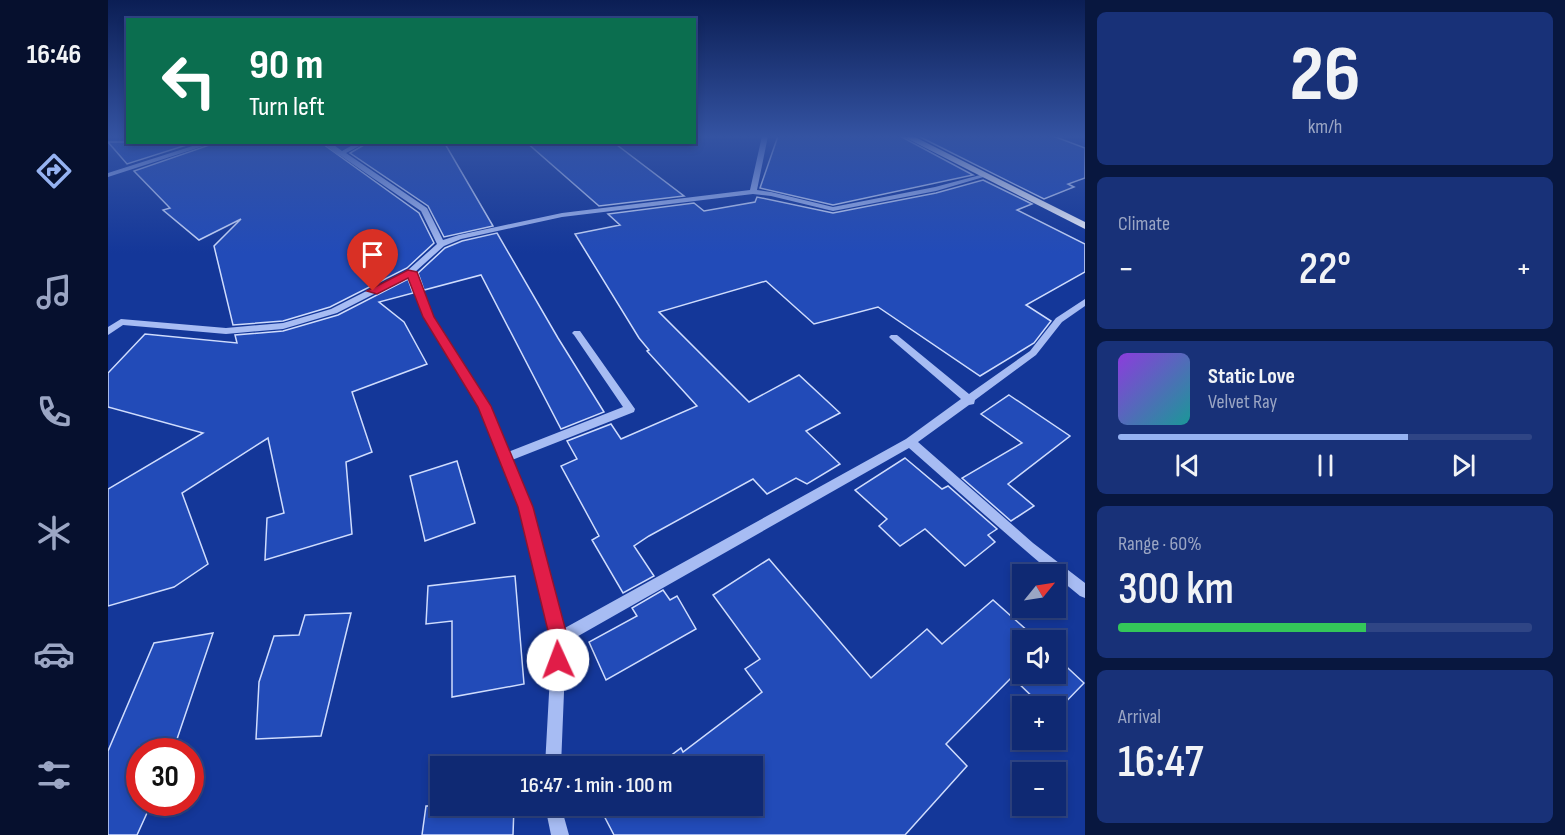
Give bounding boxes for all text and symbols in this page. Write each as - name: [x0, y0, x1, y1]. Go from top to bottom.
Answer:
- text: 26: [1290, 29, 1360, 122]
- text: 16:46: [27, 39, 81, 71]
- text: 90 m: [249, 40, 323, 91]
- icon: left: [150, 42, 228, 120]
- text: Turn left: [249, 91, 325, 123]
- text: km/h: [1308, 115, 1342, 139]
- icon: directions: [33, 150, 75, 192]
- text: Climate: [1118, 212, 1170, 236]
- pin: [347, 229, 398, 291]
- icon: arrive: [356, 238, 389, 271]
- text: 22°: [1299, 242, 1351, 297]
- text: −: [1118, 249, 1134, 289]
- text: +: [1516, 249, 1532, 289]
- icon: music: [33, 271, 75, 313]
- text: Static Love: [1208, 363, 1295, 390]
- text: Velvet Ray: [1208, 390, 1277, 414]
- icon: phone: [33, 391, 75, 433]
- icon: previous: [1171, 449, 1204, 482]
- icon: pause: [1309, 449, 1342, 482]
- icon: next: [1447, 449, 1480, 482]
- icon: climate: [33, 512, 75, 554]
- text: Range · 60%: [1118, 532, 1202, 556]
- text: 300 km: [1118, 562, 1234, 617]
- north arrow: [1012, 564, 1066, 618]
- map controls: [1012, 564, 1066, 816]
- position arrow: [526, 628, 590, 692]
- button: sound: [1012, 630, 1066, 684]
- icon: car: [33, 633, 75, 675]
- button: +: [1012, 696, 1066, 750]
- text: Arrival: [1118, 705, 1161, 729]
- text: 16:47: [1118, 735, 1203, 790]
- speed limit sign: 30: [126, 738, 204, 816]
- icon: filters: [33, 754, 75, 796]
- button: −: [1012, 762, 1066, 816]
- text: 16:47 · 1 min · 100 m: [521, 772, 672, 799]

